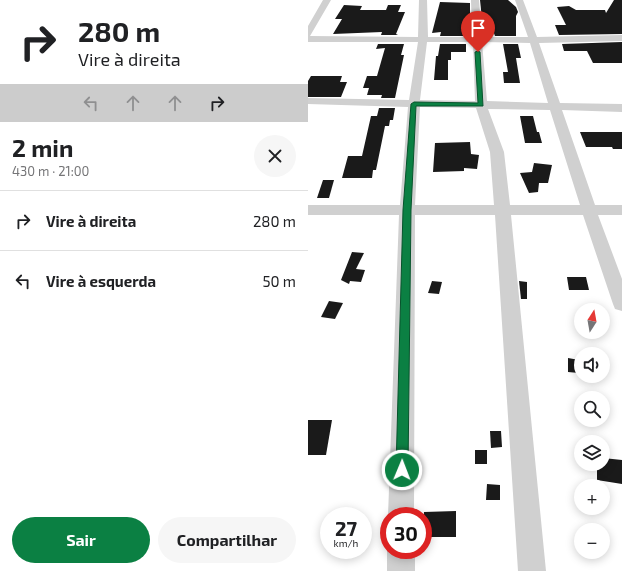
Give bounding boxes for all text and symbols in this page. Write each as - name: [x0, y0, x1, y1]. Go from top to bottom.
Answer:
- pin: [461, 11, 495, 52]
- text: 280 m: [78, 14, 160, 48]
- icon: right: [12, 16, 64, 68]
- icon: arrive: [467, 17, 489, 39]
- text: Vire à direita: [78, 48, 181, 70]
- icon: left: [80, 92, 102, 114]
- icon: ahead: [122, 92, 144, 114]
- icon: ahead: [164, 92, 186, 114]
- icon: right: [206, 92, 228, 114]
- text: 2 min: [12, 133, 73, 162]
- button: close: [254, 135, 296, 177]
- text: 430 m · 21:00: [12, 163, 89, 179]
- icon: right: [12, 210, 34, 232]
- text: Vire à direita: [46, 212, 136, 230]
- text: 280 m: [253, 212, 296, 230]
- icon: left: [12, 270, 34, 292]
- text: Vire à esquerda: [46, 272, 156, 290]
- text: 50 m: [262, 272, 296, 290]
- north arrow: [574, 303, 610, 339]
- map controls: [574, 303, 610, 559]
- button: sound: [574, 347, 610, 383]
- button: search: [574, 391, 610, 427]
- button: layers: [574, 435, 610, 471]
- position arrow: [381, 449, 423, 491]
- button: +: [574, 479, 610, 515]
- speed limit sign: 30: [380, 507, 432, 559]
- text: 27: [335, 516, 357, 540]
- button: Sair: [12, 517, 150, 563]
- button: Compartilhar: [158, 517, 296, 563]
- button: −: [574, 523, 610, 559]
- text: km/h: [334, 537, 358, 549]

